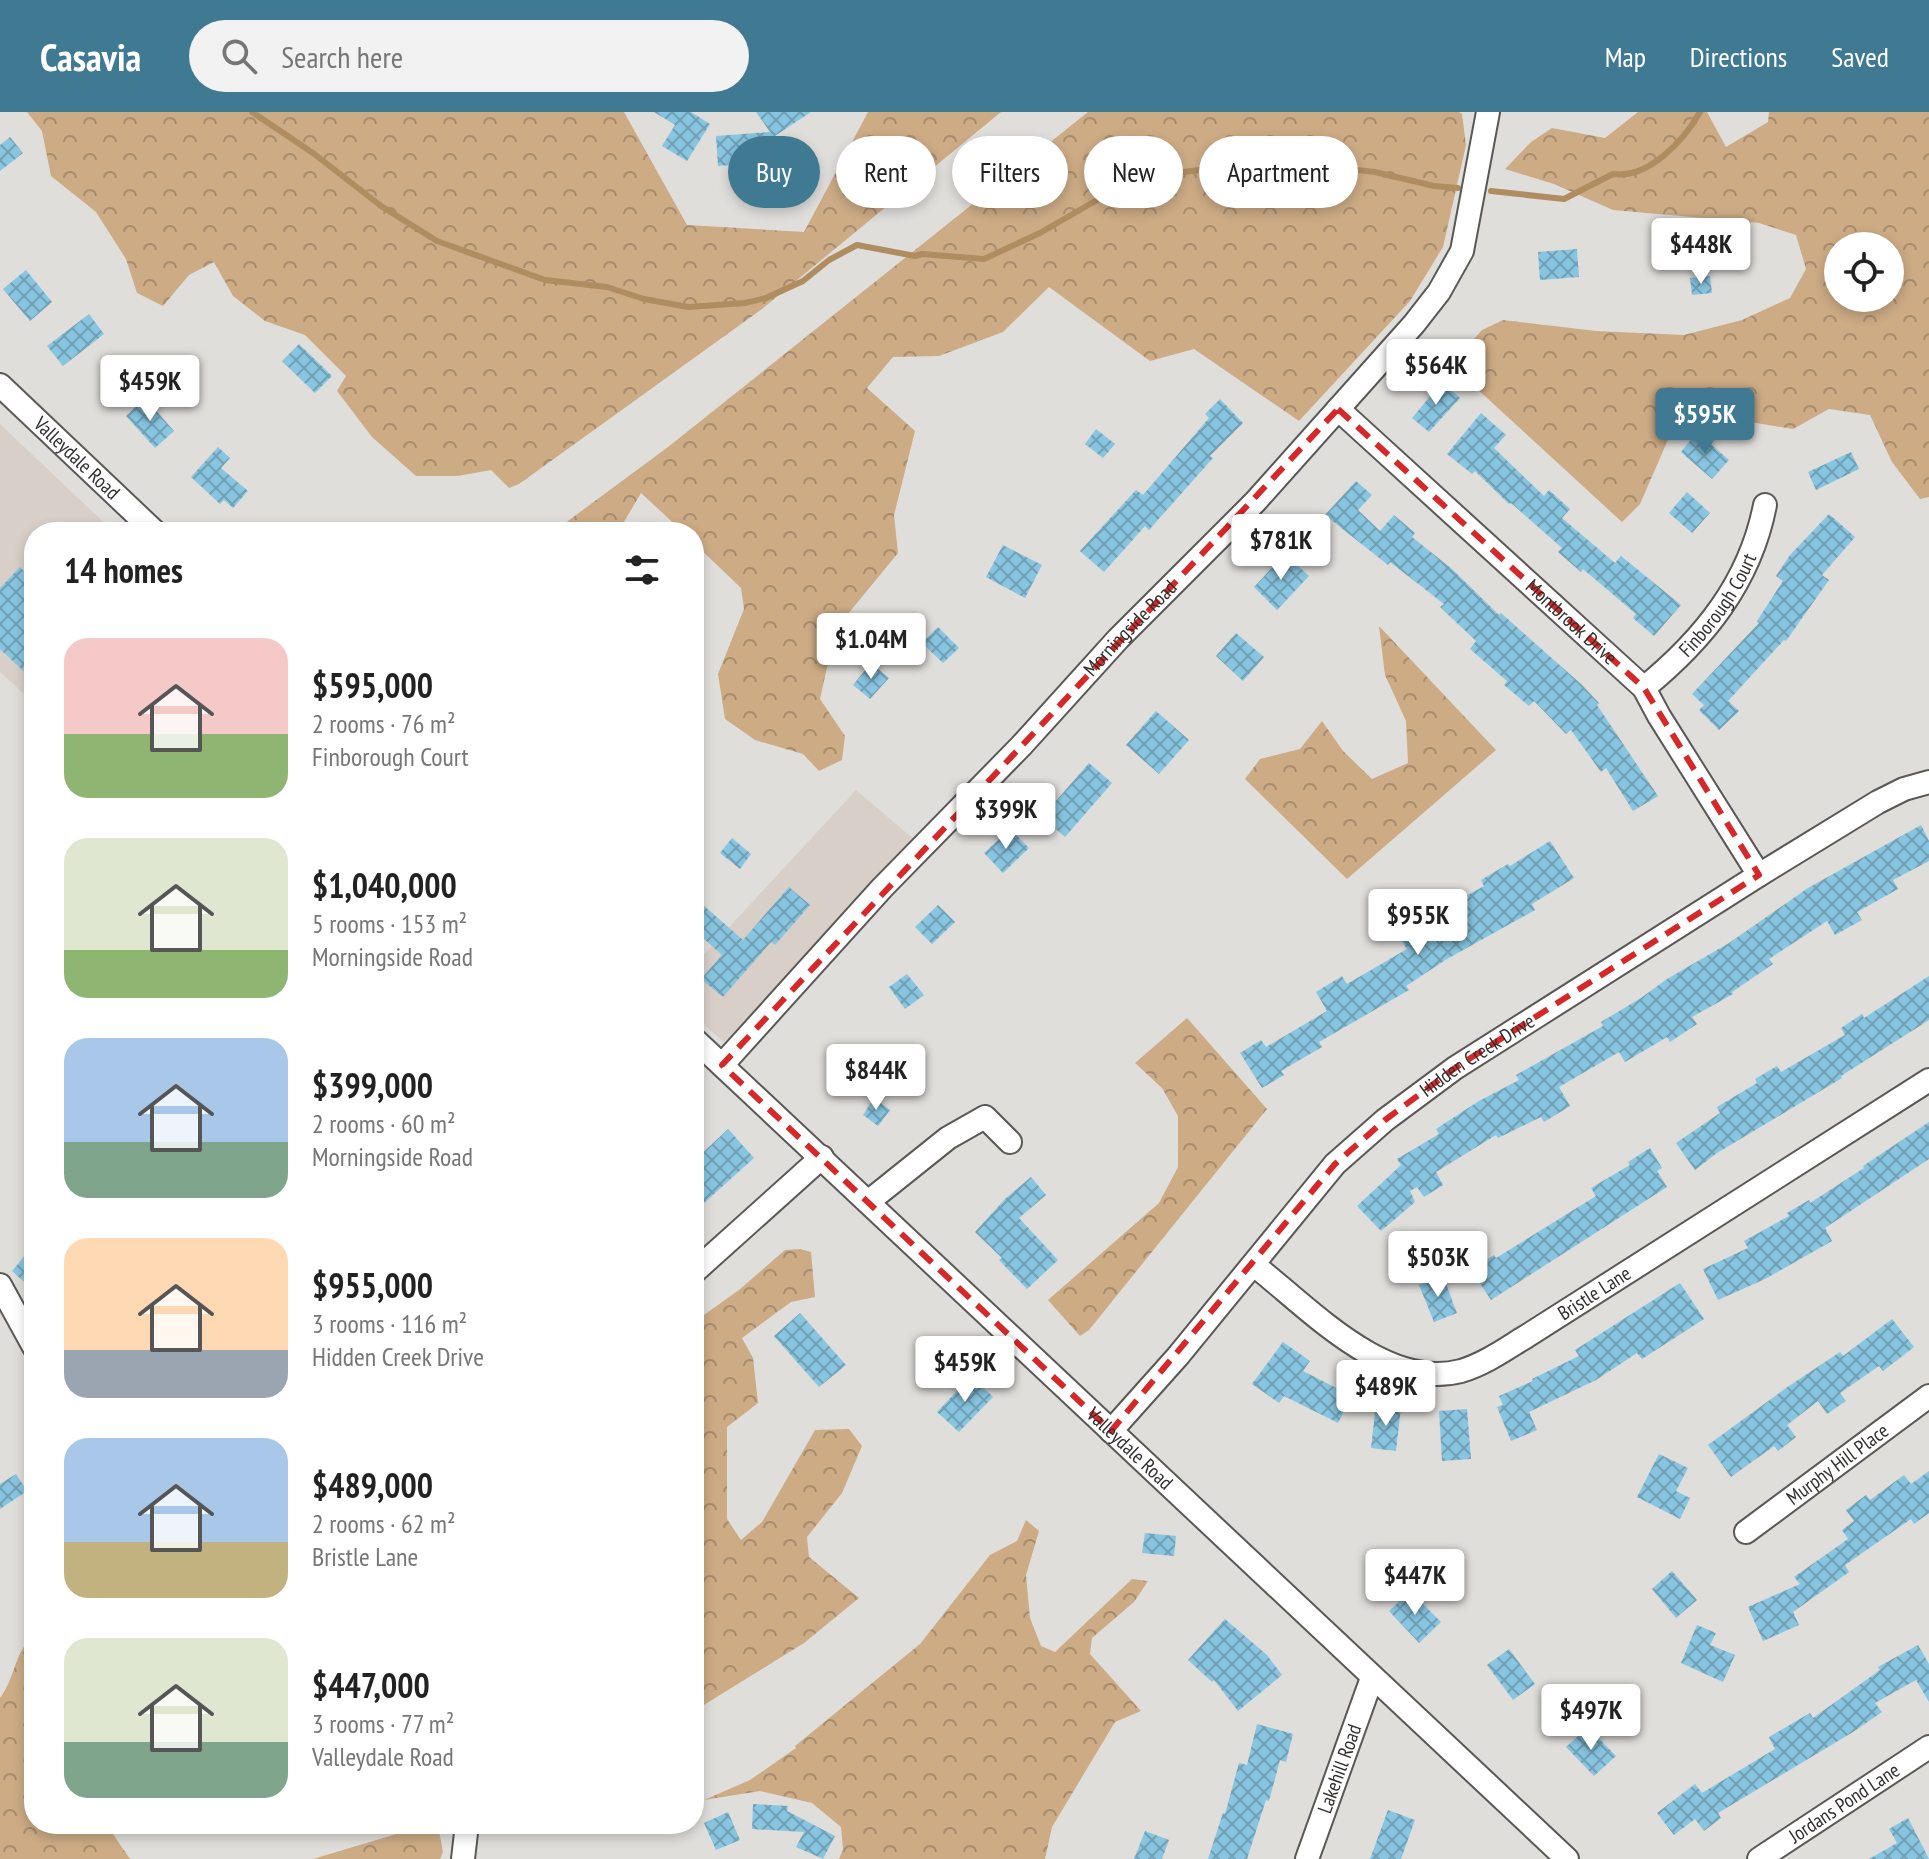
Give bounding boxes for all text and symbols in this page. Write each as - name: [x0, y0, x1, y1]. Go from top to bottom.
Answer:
- search box: [189, 20, 749, 92]
- text: Casavia: [40, 32, 141, 81]
- icon: search: [217, 34, 261, 78]
- text: Search here: [281, 37, 403, 76]
- text: Map: [1605, 38, 1646, 75]
- text: Directions: [1690, 38, 1787, 75]
- text: Saved: [1831, 38, 1889, 75]
- chip: Buy: [728, 136, 820, 208]
- chip: Rent: [836, 136, 936, 208]
- chip: Filters: [952, 136, 1068, 208]
- chip: New: [1084, 136, 1183, 208]
- chip: Apartment: [1199, 136, 1358, 208]
- pin: $448K: [1645, 218, 1757, 286]
- text: $448K: [1669, 227, 1733, 260]
- map controls: [1824, 232, 1904, 312]
- button: locate: [1824, 232, 1904, 312]
- pin: $564K: [1380, 339, 1492, 407]
- text: $564K: [1404, 348, 1468, 381]
- pin: $459K: [94, 355, 206, 423]
- text: $459K: [118, 364, 182, 397]
- pin: $595K: [1649, 388, 1761, 456]
- text: $595K: [1673, 397, 1737, 430]
- street label: Valleydale Road: [28, 410, 125, 505]
- pin: $781K: [1225, 514, 1337, 582]
- text: $781K: [1249, 523, 1313, 556]
- text: 14 homes: [64, 548, 183, 592]
- icon: filters: [620, 548, 664, 592]
- street label: Finborough Court: [1673, 549, 1762, 662]
- street label: Montbrook Drive: [1520, 574, 1623, 670]
- street label: Morningside Road: [1078, 575, 1182, 682]
- pin: $1.04M: [806, 613, 936, 681]
- text: $1.04M: [835, 622, 907, 655]
- text: $595,000: [312, 663, 433, 707]
- icon: home: [128, 670, 224, 766]
- text: 2 rooms · 76 m²: [312, 707, 456, 740]
- text: Finborough Court: [312, 740, 469, 773]
- pin: $399K: [950, 783, 1062, 851]
- text: $399K: [974, 792, 1038, 825]
- text: $1,040,000: [312, 863, 457, 907]
- icon: home: [128, 870, 224, 966]
- pin: $955K: [1362, 889, 1474, 957]
- text: $955K: [1386, 898, 1450, 931]
- text: 5 rooms · 153 m²: [312, 907, 467, 940]
- text: Morningside Road: [312, 940, 473, 973]
- street label: Hidden Creek Drive: [1415, 1008, 1539, 1103]
- pin: $844K: [820, 1044, 932, 1112]
- text: $844K: [844, 1053, 908, 1086]
- text: $399,000: [312, 1063, 433, 1107]
- icon: home: [128, 1070, 224, 1166]
- text: 2 rooms · 60 m²: [312, 1107, 456, 1140]
- text: Morningside Road: [312, 1140, 473, 1173]
- pin: $503K: [1382, 1231, 1494, 1299]
- text: $503K: [1406, 1240, 1470, 1273]
- street label: Bristle Lane: [1553, 1260, 1636, 1326]
- text: $955,000: [312, 1263, 433, 1307]
- icon: home: [128, 1270, 224, 1366]
- text: 3 rooms · 116 m²: [312, 1307, 467, 1340]
- pin: $459K: [909, 1336, 1021, 1404]
- text: Hidden Creek Drive: [312, 1340, 484, 1373]
- text: $459K: [933, 1345, 997, 1378]
- pin: $489K: [1330, 1360, 1442, 1428]
- text: $489K: [1354, 1369, 1418, 1402]
- street label: Valleydale Road: [1080, 1401, 1179, 1495]
- street label: Murphy Hill Place: [1781, 1417, 1894, 1511]
- text: $489,000: [312, 1463, 433, 1507]
- icon: home: [128, 1470, 224, 1566]
- text: 2 rooms · 62 m²: [312, 1507, 456, 1540]
- text: Bristle Lane: [312, 1540, 418, 1573]
- pin: $447K: [1359, 1549, 1471, 1617]
- text: $447K: [1383, 1558, 1447, 1591]
- text: $447,000: [312, 1663, 430, 1707]
- icon: home: [128, 1670, 224, 1766]
- pin: $497K: [1535, 1684, 1647, 1752]
- text: $497K: [1559, 1693, 1623, 1726]
- text: 3 rooms · 77 m²: [312, 1707, 454, 1740]
- street label: Lakehill Road: [1312, 1721, 1367, 1817]
- text: Valleydale Road: [312, 1740, 454, 1773]
- street label: Jordans Pond Lane: [1783, 1757, 1904, 1849]

